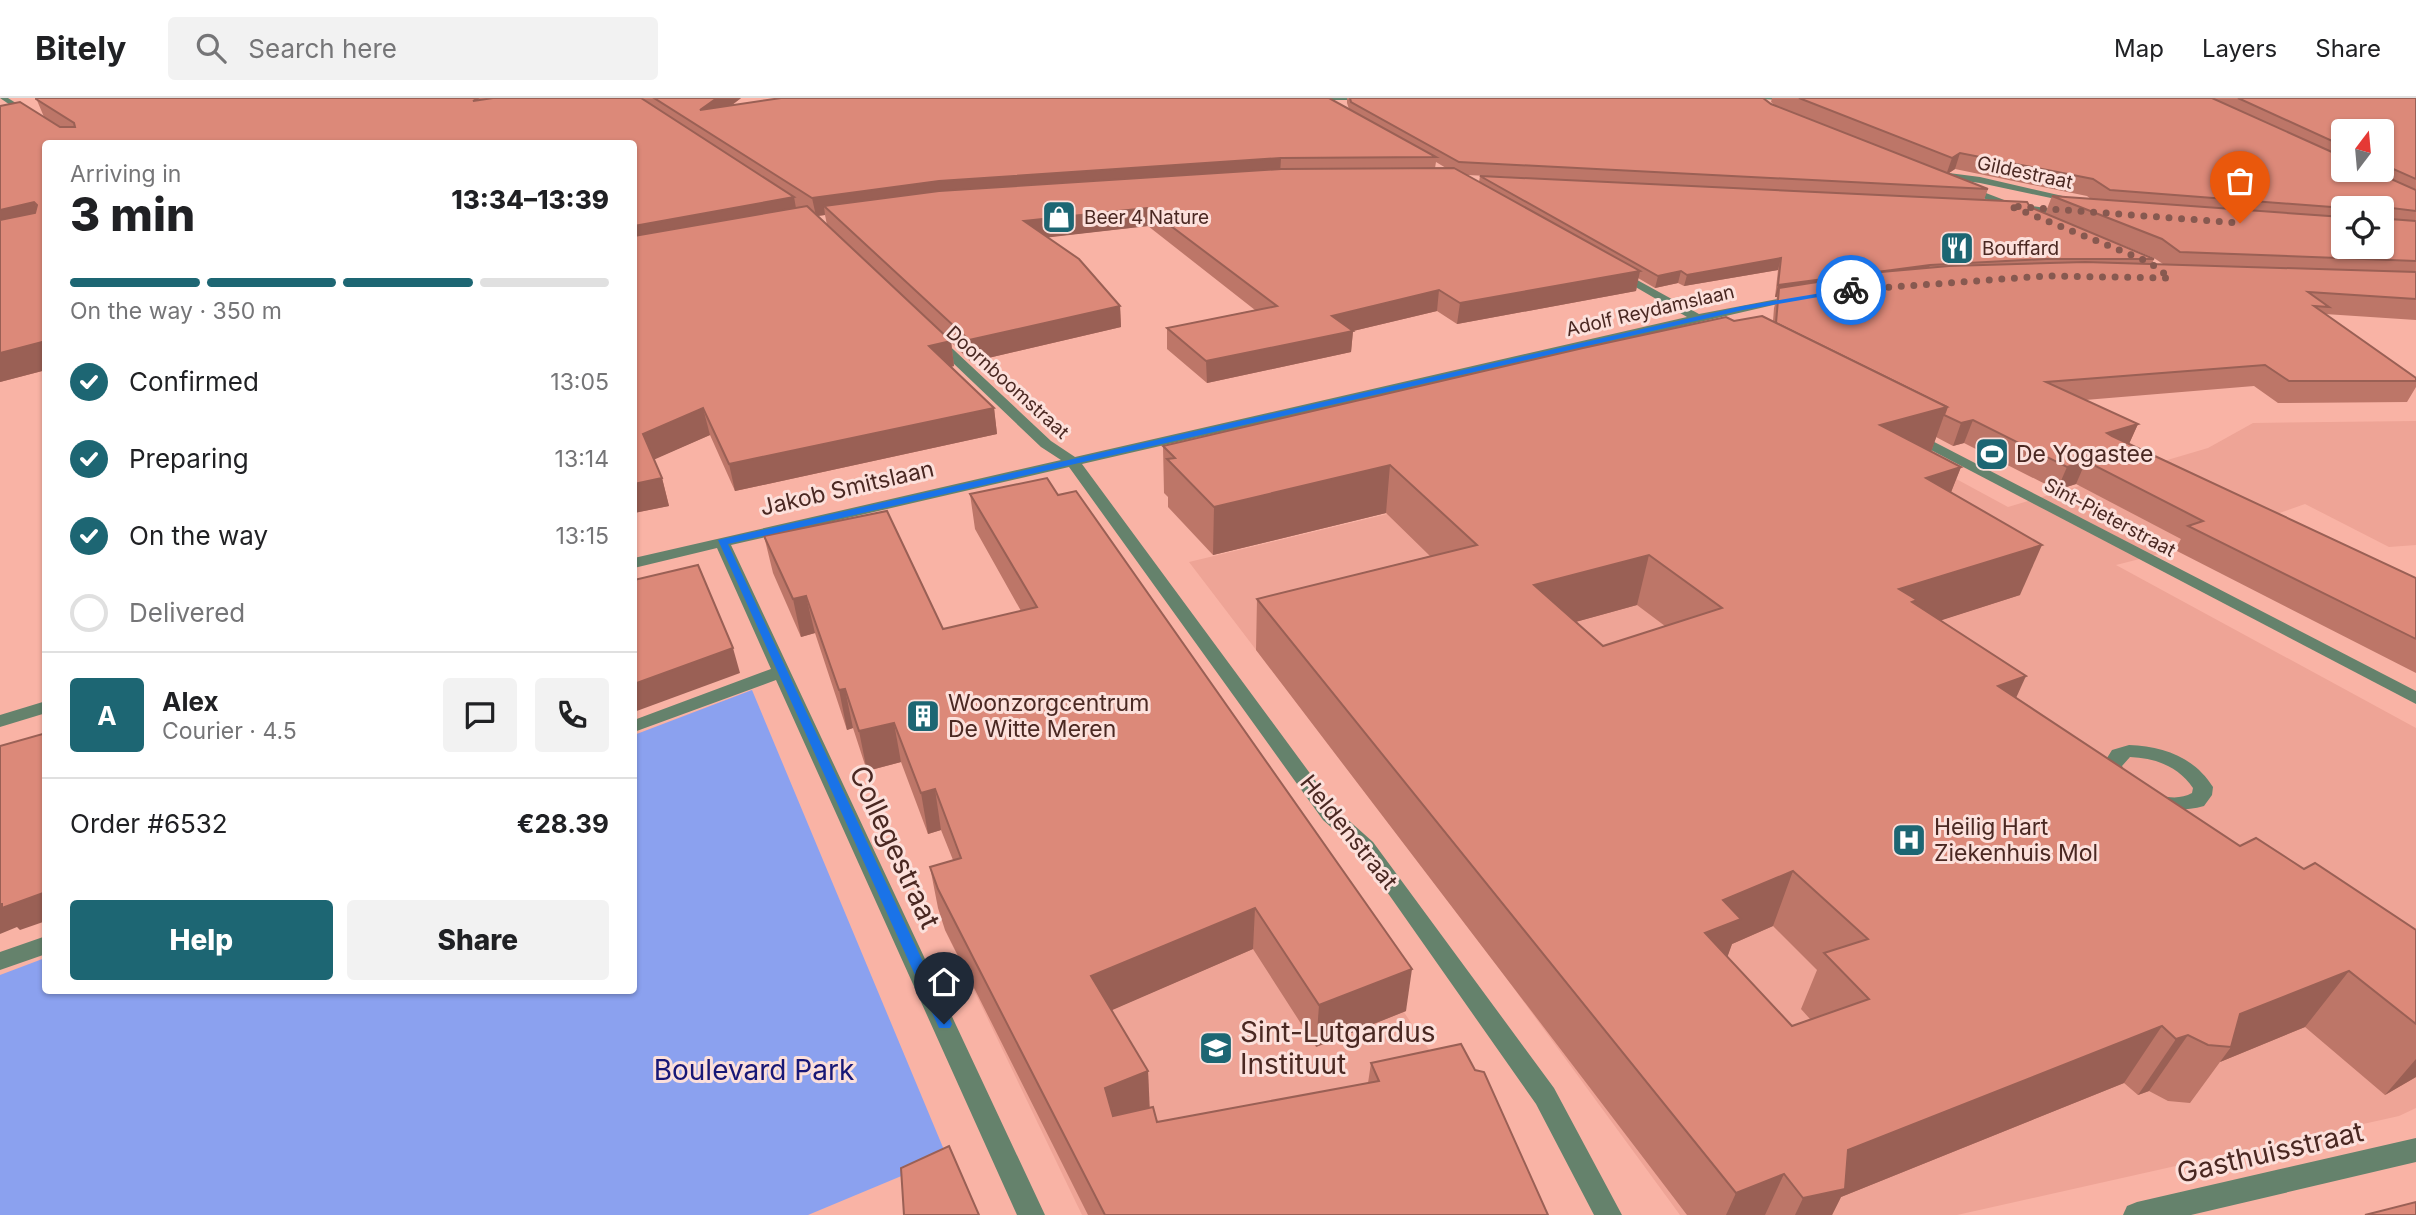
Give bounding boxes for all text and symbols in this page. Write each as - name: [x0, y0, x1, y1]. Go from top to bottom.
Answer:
- search box: [168, 17, 658, 80]
- text: Bitely: [35, 28, 126, 68]
- icon: search: [192, 29, 230, 67]
- text: Search here: [248, 33, 397, 64]
- text: Map: [2114, 34, 2164, 63]
- text: Layers: [2202, 34, 2277, 63]
- text: Share: [2315, 34, 2381, 63]
- north arrow: [2331, 119, 2394, 182]
- map controls: [2331, 119, 2394, 259]
- street label: Gildestraat: [1975, 151, 2075, 194]
- pin: [2210, 151, 2270, 223]
- text: Arriving in: [70, 160, 181, 188]
- icon: bag: [2221, 162, 2259, 200]
- text: 13:34–13:39: [451, 184, 609, 215]
- text: 3 min: [70, 186, 195, 242]
- button: locate: [2331, 196, 2394, 259]
- shop icon: Beer 4 Nature: [1040, 198, 1078, 236]
- place label: Beer 4 Nature: [1084, 206, 1209, 229]
- restaurant icon: Bouffard: [1938, 229, 1976, 267]
- place label: Bouffard: [1982, 237, 2059, 260]
- courier: [1816, 255, 1886, 325]
- icon: bike: [1832, 271, 1870, 309]
- street label: Adolf Reydamslaan: [1564, 280, 1737, 341]
- text: On the way · 350 m: [70, 297, 282, 325]
- street label: Doornboomstraat: [942, 321, 1074, 444]
- icon: check: [70, 363, 108, 401]
- text: Confirmed: [129, 366, 259, 397]
- text: 13:05: [550, 368, 609, 396]
- sports icon: De Yogastee: [1973, 435, 2011, 473]
- icon: check: [70, 440, 108, 478]
- place label: De Yogastee: [2016, 440, 2153, 468]
- text: Preparing: [129, 443, 249, 474]
- text: 13:14: [555, 445, 609, 473]
- street label: Jakob Smitslaan: [757, 454, 937, 522]
- street label: Sint-Pieterstraat: [2040, 473, 2179, 562]
- icon: check: [70, 517, 108, 555]
- text: On the way: [129, 520, 268, 551]
- text: 13:15: [555, 522, 609, 550]
- text: Delivered: [129, 597, 245, 628]
- button: chat: [443, 678, 517, 752]
- button: phone: [535, 678, 609, 752]
- text: Alex: [162, 686, 219, 717]
- place label: Woonzorgcentrum De Witte Meren: [948, 689, 1149, 743]
- building icon: Woonzorgcentrum De Witte Meren: [904, 697, 942, 735]
- text: A: [97, 700, 117, 731]
- text: Courier · 4.5: [162, 717, 297, 745]
- street label: Collegestraat: [842, 760, 948, 934]
- street label: Heldenstraat: [1294, 769, 1404, 895]
- text: Order #6532: [70, 808, 228, 839]
- text: €28.39: [517, 808, 609, 839]
- place label: Heilig Hart Ziekenhuis Mol: [1934, 813, 2098, 867]
- hospital icon: Heilig Hart Ziekenhuis Mol: [1890, 821, 1928, 859]
- button: Help: [70, 900, 333, 980]
- button: Share: [347, 900, 609, 980]
- pin: [914, 952, 974, 1024]
- icon: home: [925, 963, 963, 1001]
- place label: Sint-Lutgardus Instituut: [1240, 1015, 1436, 1081]
- school or university icon: Sint-Lutgardus Instituut: [1197, 1029, 1235, 1067]
- park label: Boulevard Park: [654, 1053, 854, 1087]
- street label: Gasthuisstraat: [2173, 1114, 2367, 1190]

